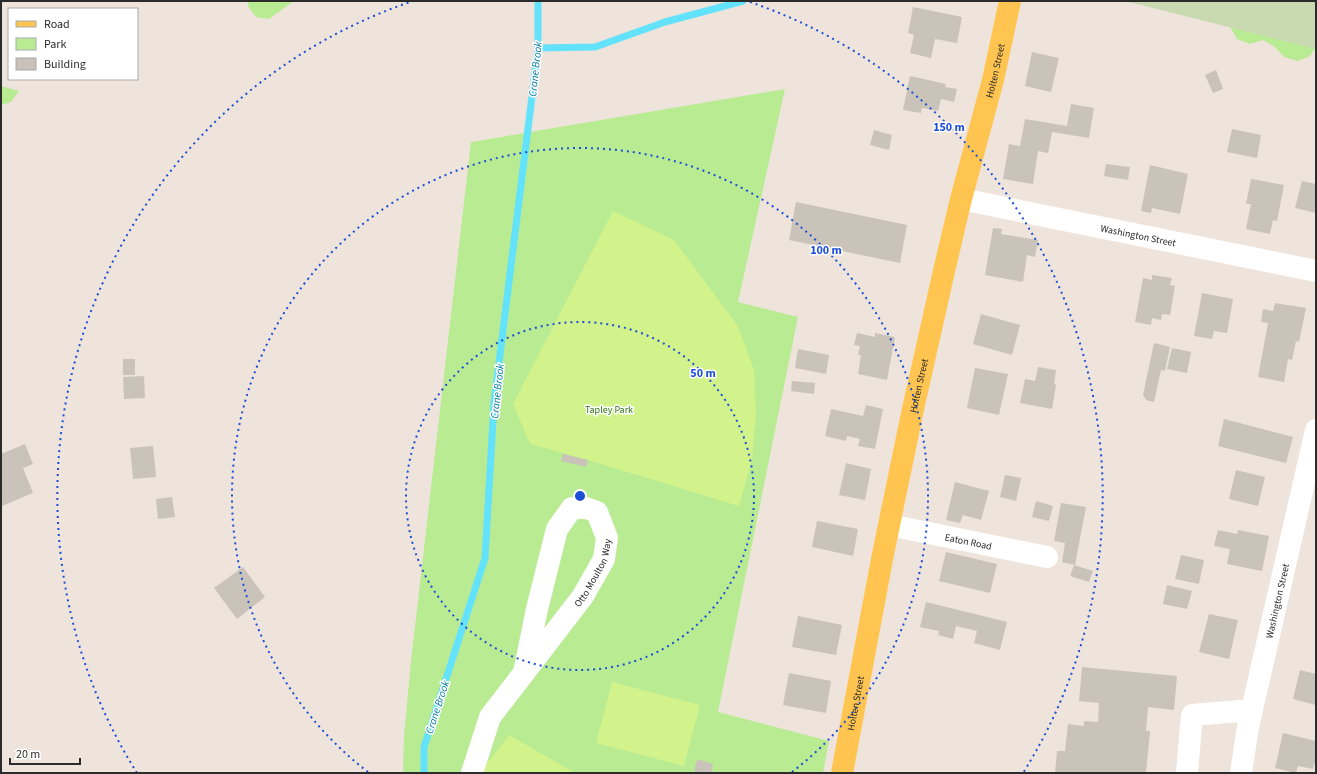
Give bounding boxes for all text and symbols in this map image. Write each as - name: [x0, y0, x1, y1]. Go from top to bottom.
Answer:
- legend: [8, 8, 138, 80]
- text: Road: [44, 16, 70, 33]
- text: Park: [44, 36, 66, 53]
- water label: Crane Brook: [525, 40, 546, 97]
- street label: Holten Street: [982, 42, 1009, 100]
- text: Building: [44, 56, 86, 73]
- text: 150 m: [933, 119, 965, 136]
- street label: Washington Street: [1099, 221, 1178, 251]
- text: 100 m: [810, 242, 842, 259]
- street label: Holten Street: [906, 357, 932, 414]
- water label: Crane Brook: [487, 362, 508, 419]
- text: 50 m: [690, 365, 716, 382]
- park label: Tapley Park: [585, 403, 633, 417]
- centre of rings: [573, 489, 587, 503]
- street label: Eaton Road: [943, 530, 993, 554]
- street label: Otto Moulton Way: [571, 538, 615, 610]
- street label: Washington Street: [1262, 561, 1293, 640]
- street label: Holten Street: [844, 674, 868, 732]
- water label: Crane Brook: [422, 678, 453, 736]
- scale bar: [10, 740, 80, 766]
- text: 20 m: [16, 746, 40, 763]

